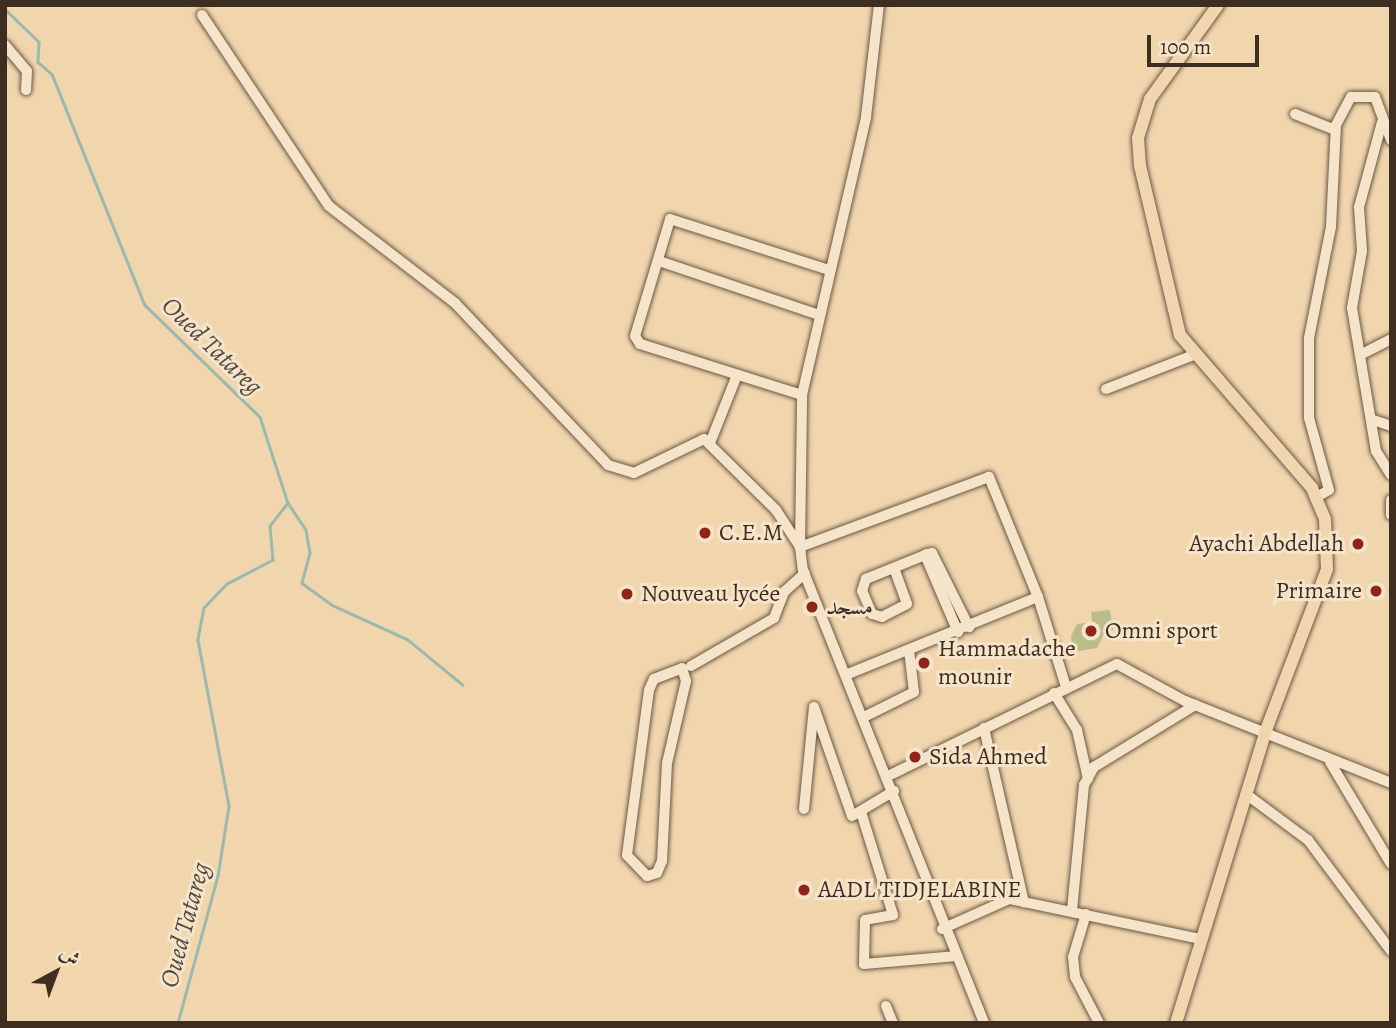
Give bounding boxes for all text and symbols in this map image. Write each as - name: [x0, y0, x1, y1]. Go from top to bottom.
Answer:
- scale bar: [1151, 21, 1263, 65]
- text: 100 m: [1160, 33, 1211, 61]
- water label: Oued Tatareg: [155, 290, 269, 402]
- place label: C.E.M: [719, 519, 783, 547]
- marker: C.E.M: [697, 525, 713, 541]
- place label: Ayachi Abdellah: [1189, 530, 1344, 558]
- marker: Ayachi Abdellah: [1350, 536, 1366, 552]
- place label: Primaire: [1275, 577, 1362, 605]
- place label: Nouveau lycée: [641, 580, 780, 608]
- marker: Primaire: [1368, 583, 1384, 599]
- marker: Nouveau lycée: [619, 586, 635, 602]
- place label: مسجد: [826, 593, 873, 621]
- marker: مسجد: [804, 599, 820, 615]
- place label: Omni sport: [1105, 617, 1218, 645]
- marker: Omni sport: [1083, 623, 1099, 639]
- place label: Hammadache mounir: [938, 635, 1076, 691]
- marker: Hammadache mounir: [916, 655, 932, 671]
- place label: Sida Ahmed: [929, 743, 1047, 771]
- marker: Sida Ahmed: [907, 749, 923, 765]
- water label: Oued Tatareg: [153, 859, 217, 991]
- place label: AADL TIDJELABINE: [818, 876, 1021, 904]
- marker: AADL TIDJELABINE: [796, 882, 812, 898]
- north arrow: [21, 937, 91, 1007]
- text: ش: [54, 940, 85, 972]

